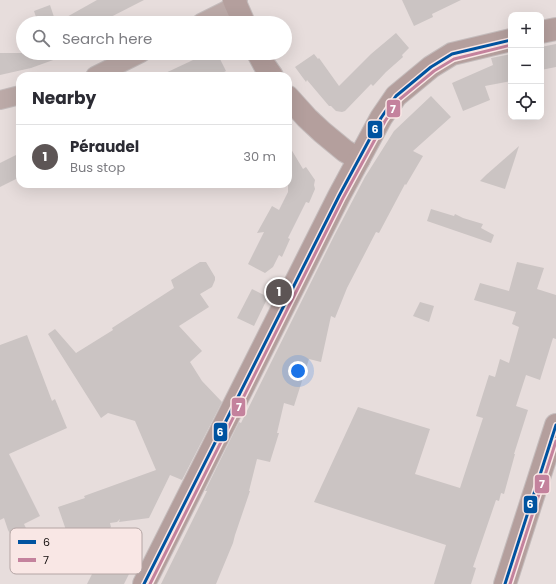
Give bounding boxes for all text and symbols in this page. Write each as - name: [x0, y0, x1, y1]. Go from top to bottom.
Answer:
- map controls: [508, 12, 544, 120]
- button: +: [508, 12, 544, 48]
- search box: [16, 16, 292, 60]
- icon: search: [30, 27, 52, 49]
- text: Search here: [62, 28, 152, 49]
- button: −: [508, 48, 544, 84]
- button: locate: [508, 84, 544, 120]
- text: Nearby: [32, 86, 96, 110]
- line badge: 7: [386, 99, 401, 118]
- text: 7: [390, 101, 396, 117]
- line badge: 6: [367, 120, 383, 139]
- text: 6: [371, 121, 379, 137]
- text: Péraudel: [70, 136, 139, 157]
- text: 1: [43, 147, 47, 166]
- text: 30 m: [243, 147, 276, 166]
- text: Bus stop: [70, 158, 125, 177]
- pin: 1: [266, 277, 292, 307]
- your location: [288, 361, 308, 381]
- line badge: 7: [231, 397, 246, 417]
- text: 7: [236, 399, 242, 415]
- line badge: 6: [213, 422, 228, 442]
- text: 6: [216, 424, 224, 440]
- line badge: 7: [534, 474, 550, 494]
- text: 7: [539, 476, 545, 492]
- line badge: 6: [523, 495, 538, 514]
- text: 6: [526, 496, 534, 512]
- legend: [10, 528, 142, 574]
- text: 6: [43, 534, 50, 550]
- text: 7: [43, 552, 49, 568]

